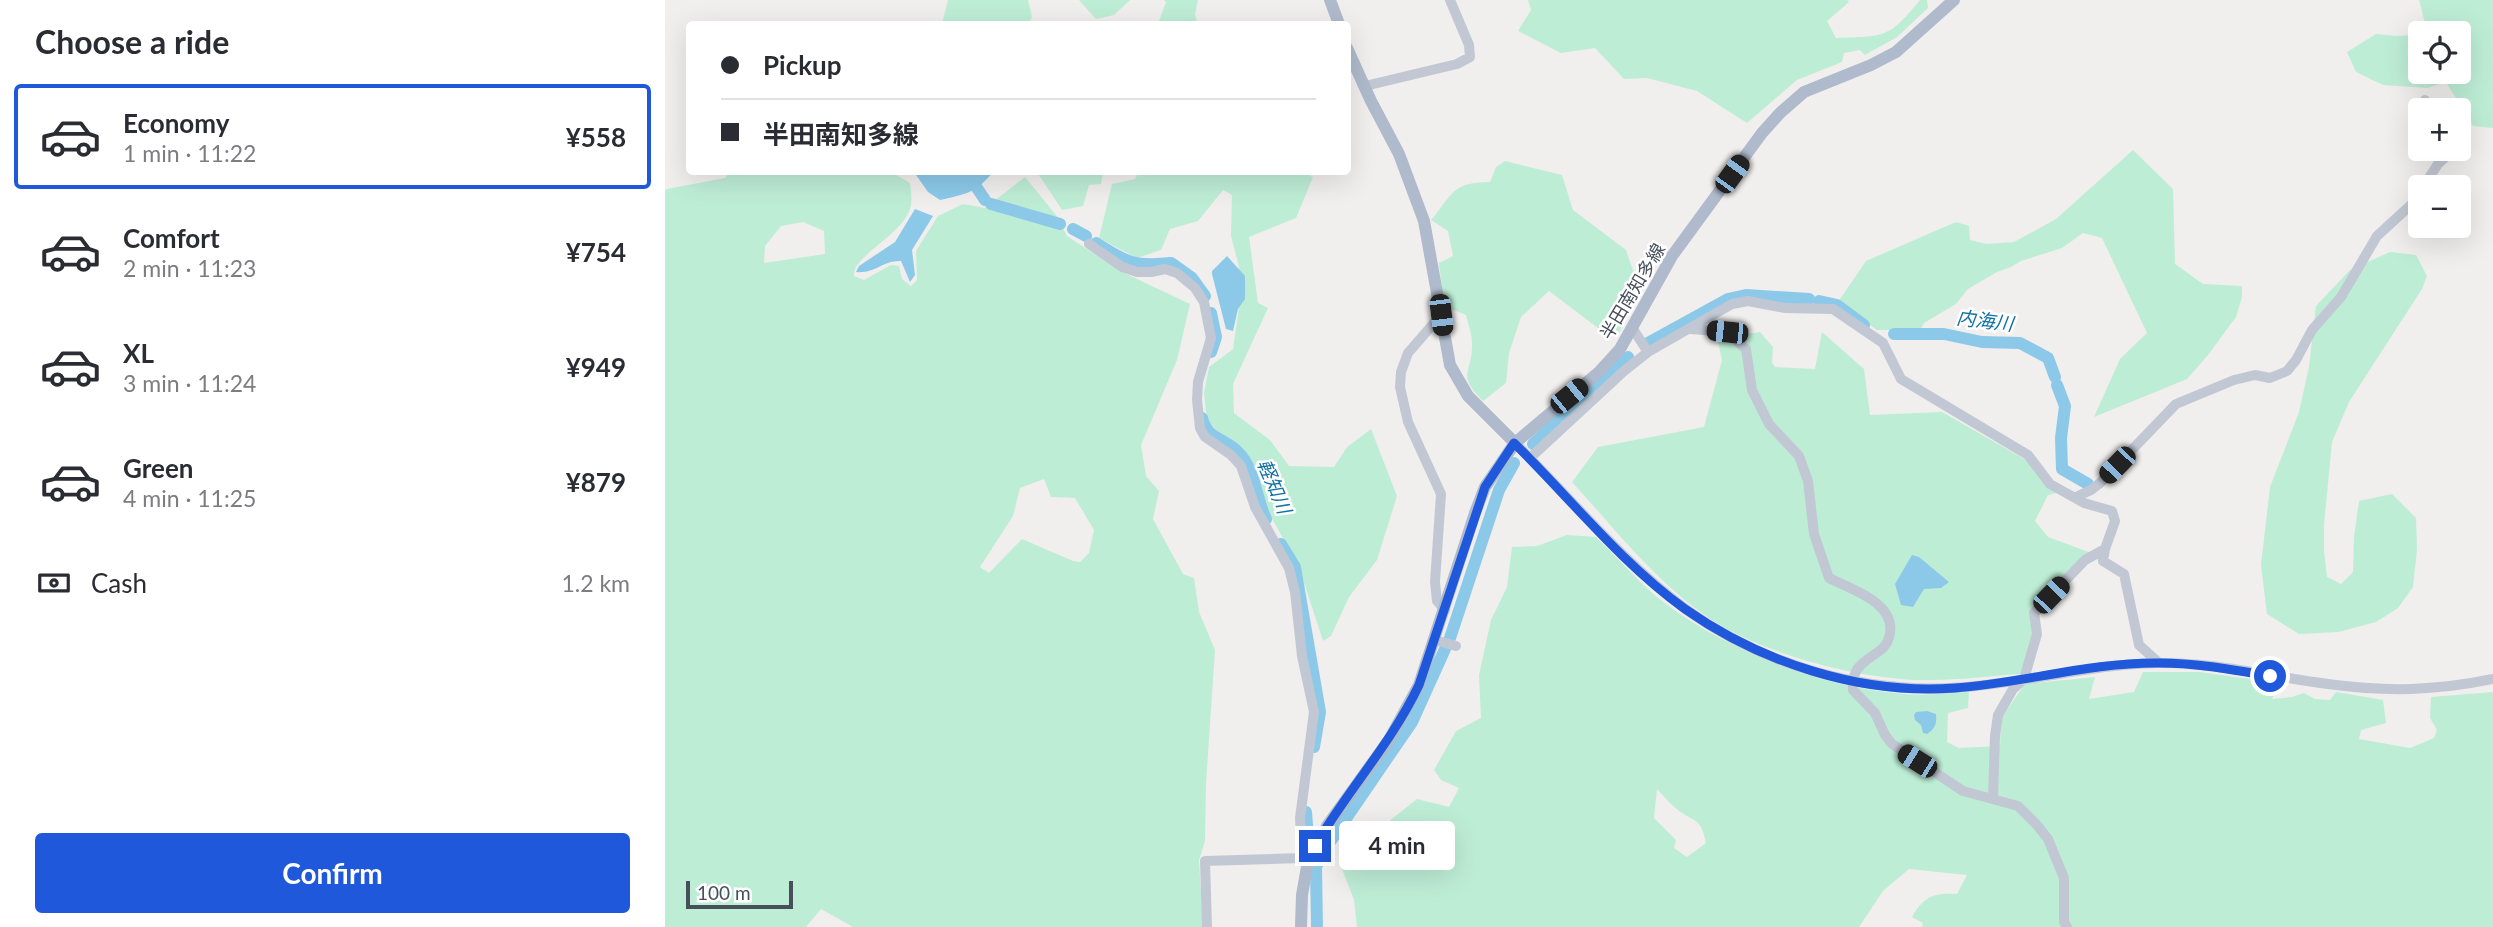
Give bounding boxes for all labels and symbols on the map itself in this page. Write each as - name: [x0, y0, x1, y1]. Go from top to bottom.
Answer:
- car: [1712, 151, 1753, 197]
- street label: 半田南知多線: [1595, 239, 1669, 343]
- car: [1429, 293, 1454, 337]
- water label: 内海川: [1955, 305, 2017, 335]
- car: [1706, 319, 1749, 345]
- car: [1547, 375, 1592, 417]
- car: [2095, 443, 2140, 487]
- water label: 軽知川: [1253, 455, 1298, 519]
- car: [2029, 573, 2074, 617]
- route start: [2254, 660, 2286, 692]
- car: [1894, 741, 1941, 781]
- callout: 4 min: [1339, 822, 1455, 870]
- route end: [1299, 830, 1331, 862]
- scale bar: [686, 878, 793, 910]

